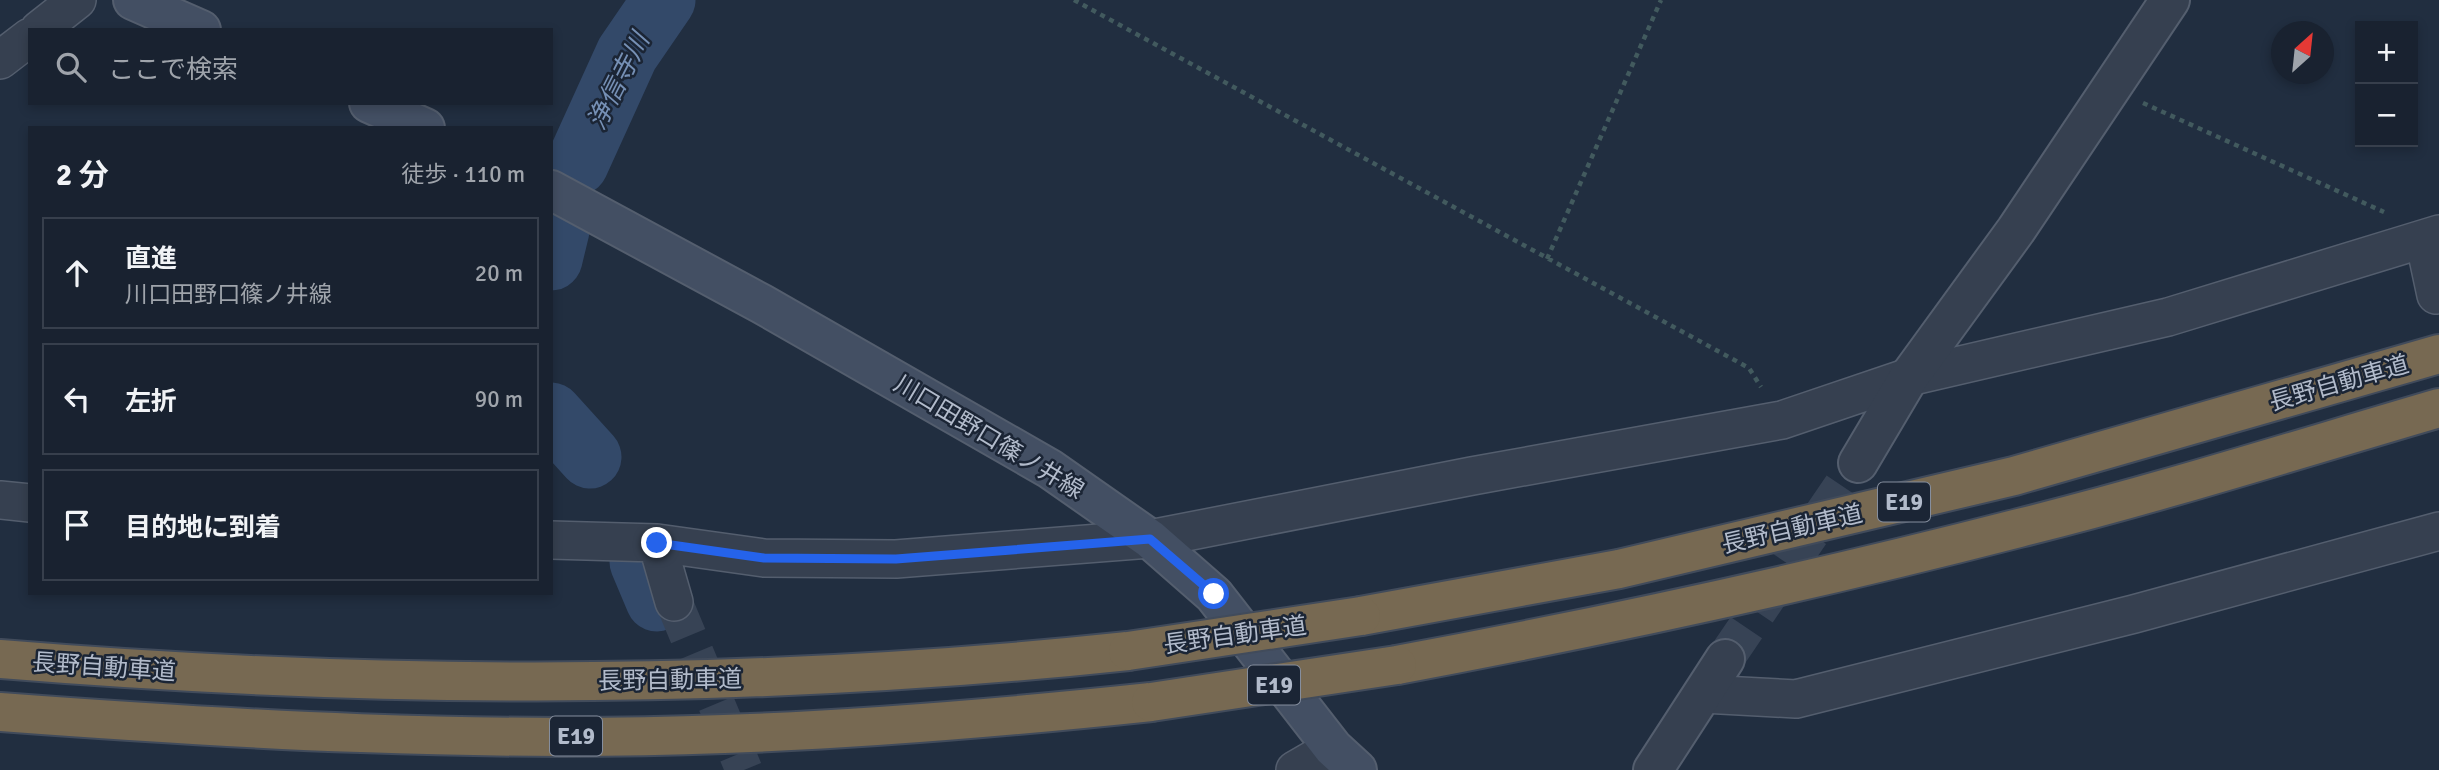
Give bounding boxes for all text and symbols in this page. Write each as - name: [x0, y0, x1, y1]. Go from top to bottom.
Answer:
- north arrow: [2271, 21, 2334, 84]
- map controls: [2355, 21, 2418, 147]
- button: +: [2355, 21, 2418, 84]
- water label: 浄信寺川: [581, 25, 658, 135]
- search box: [28, 28, 553, 105]
- icon: search: [52, 48, 90, 86]
- text: ここで検索: [108, 54, 238, 86]
- button: −: [2355, 84, 2418, 147]
- text: 2 分: [56, 157, 109, 194]
- text: 徒歩 · 110 m: [401, 160, 525, 189]
- text: 直進: [125, 243, 177, 275]
- icon: ahead: [58, 254, 96, 292]
- text: 20 m: [475, 259, 523, 288]
- text: 川口田野口篠ノ井線: [125, 280, 332, 309]
- street label: 長野自動車道: [2266, 349, 2412, 417]
- street label: 川口田野口篠ノ井線: [889, 369, 1089, 505]
- icon: left: [58, 380, 96, 418]
- text: 90 m: [475, 385, 523, 414]
- text: 左折: [125, 386, 177, 418]
- road number: E19: [1878, 482, 1930, 522]
- street label: 長野自動車道: [1718, 498, 1866, 560]
- icon: arrive: [58, 506, 96, 544]
- text: 目的地に到着: [125, 512, 281, 544]
- route end: [641, 527, 672, 558]
- route start: [1198, 578, 1229, 609]
- street label: 長野自動車道: [1162, 610, 1308, 660]
- street label: 長野自動車道: [31, 647, 177, 687]
- street label: 長野自動車道: [598, 664, 742, 696]
- road number: E19: [1248, 666, 1300, 705]
- road number: E19: [550, 716, 602, 756]

